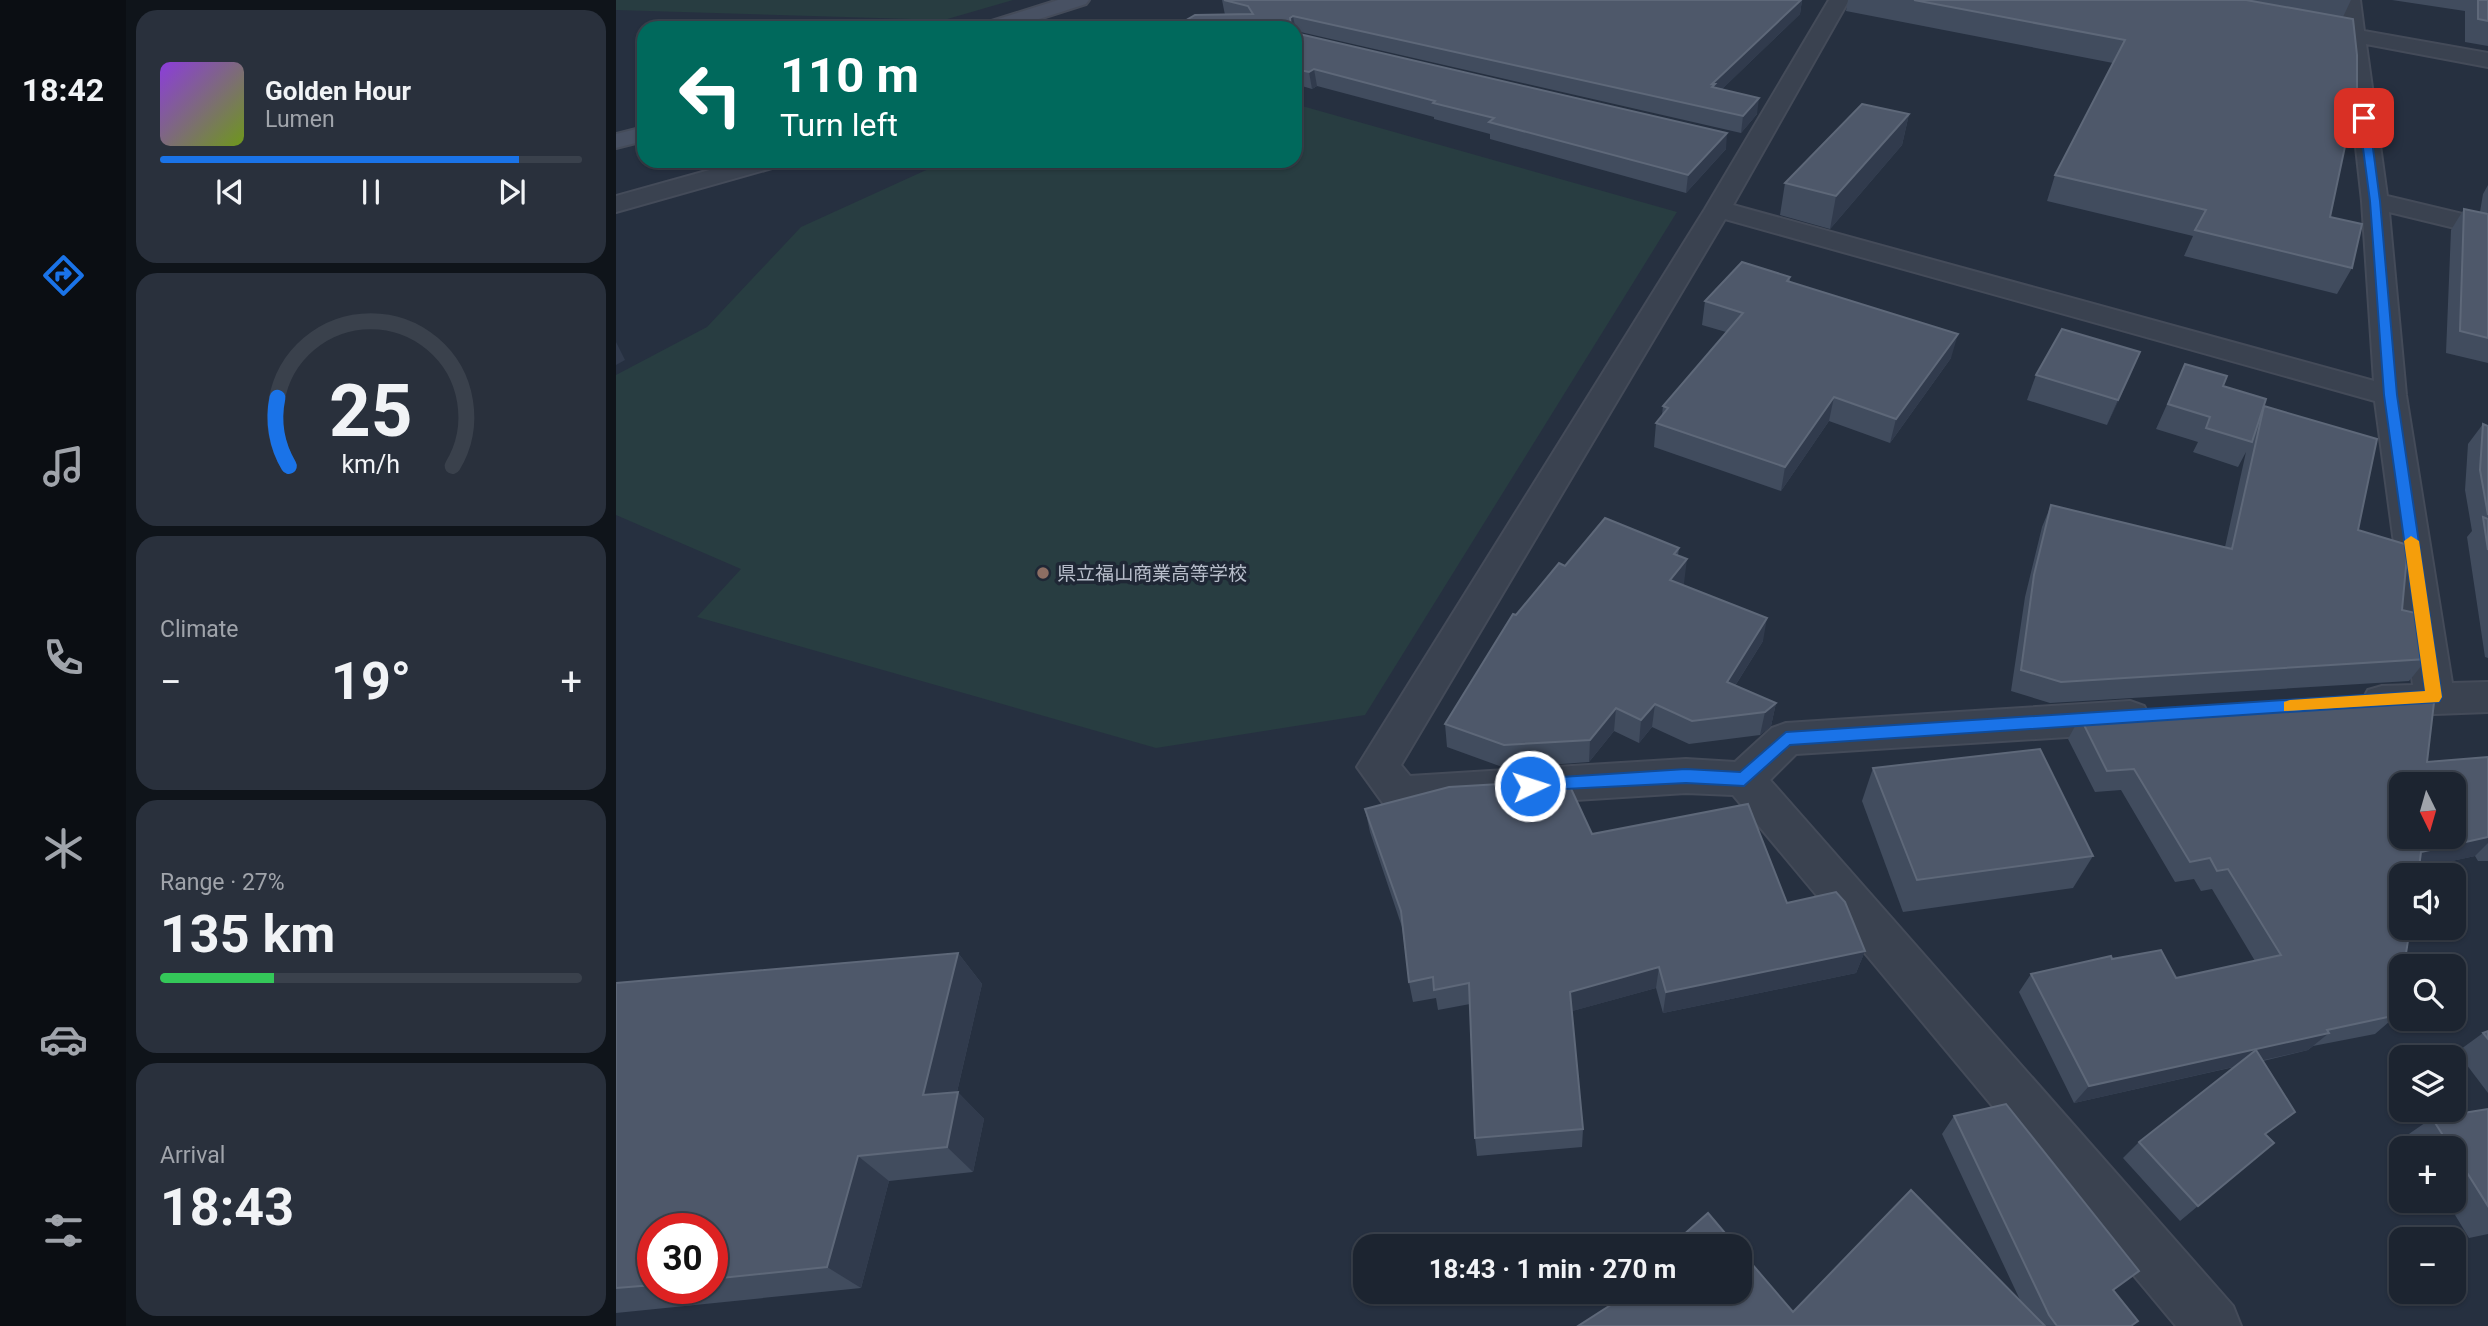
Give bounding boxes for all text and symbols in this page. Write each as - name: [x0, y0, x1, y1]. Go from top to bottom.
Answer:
- text: 110 m: [780, 47, 919, 104]
- icon: left: [665, 49, 756, 140]
- text: 18:42: [22, 71, 104, 109]
- text: Golden Hour: [265, 76, 411, 106]
- pin: [2334, 88, 2394, 148]
- icon: arrive: [2345, 99, 2383, 137]
- text: Lumen: [265, 106, 335, 133]
- text: Turn left: [780, 106, 898, 144]
- icon: previous: [211, 173, 249, 211]
- icon: pause: [352, 173, 390, 211]
- icon: next: [493, 173, 531, 211]
- icon: directions: [39, 251, 88, 300]
- text: 25: [329, 368, 413, 454]
- icon: music: [39, 442, 88, 491]
- text: km/h: [342, 450, 400, 479]
- place label: 県立福山商業高等学校: [1057, 562, 1247, 585]
- marker: 県立福山商業高等学校: [1035, 565, 1051, 581]
- text: Climate: [160, 616, 239, 643]
- icon: phone: [39, 633, 88, 682]
- text: 19°: [331, 651, 411, 712]
- text: −: [160, 660, 182, 704]
- text: +: [560, 660, 582, 704]
- position arrow: [1493, 749, 1567, 823]
- north arrow: [2389, 772, 2466, 849]
- map controls: [2389, 772, 2466, 1304]
- icon: climate: [39, 824, 88, 873]
- button: sound: [2389, 863, 2466, 940]
- text: Range · 27%: [160, 869, 285, 896]
- text: 135 km: [160, 904, 335, 965]
- button: search: [2389, 954, 2466, 1031]
- icon: car: [39, 1015, 88, 1064]
- button: layers: [2389, 1045, 2466, 1122]
- button: +: [2389, 1136, 2466, 1213]
- text: Arrival: [160, 1142, 225, 1169]
- text: 18:43: [160, 1177, 294, 1238]
- icon: filters: [39, 1206, 88, 1255]
- speed limit sign: 30: [637, 1213, 728, 1304]
- button: −: [2389, 1227, 2466, 1304]
- text: 18:43 · 1 min · 270 m: [1429, 1254, 1676, 1284]

